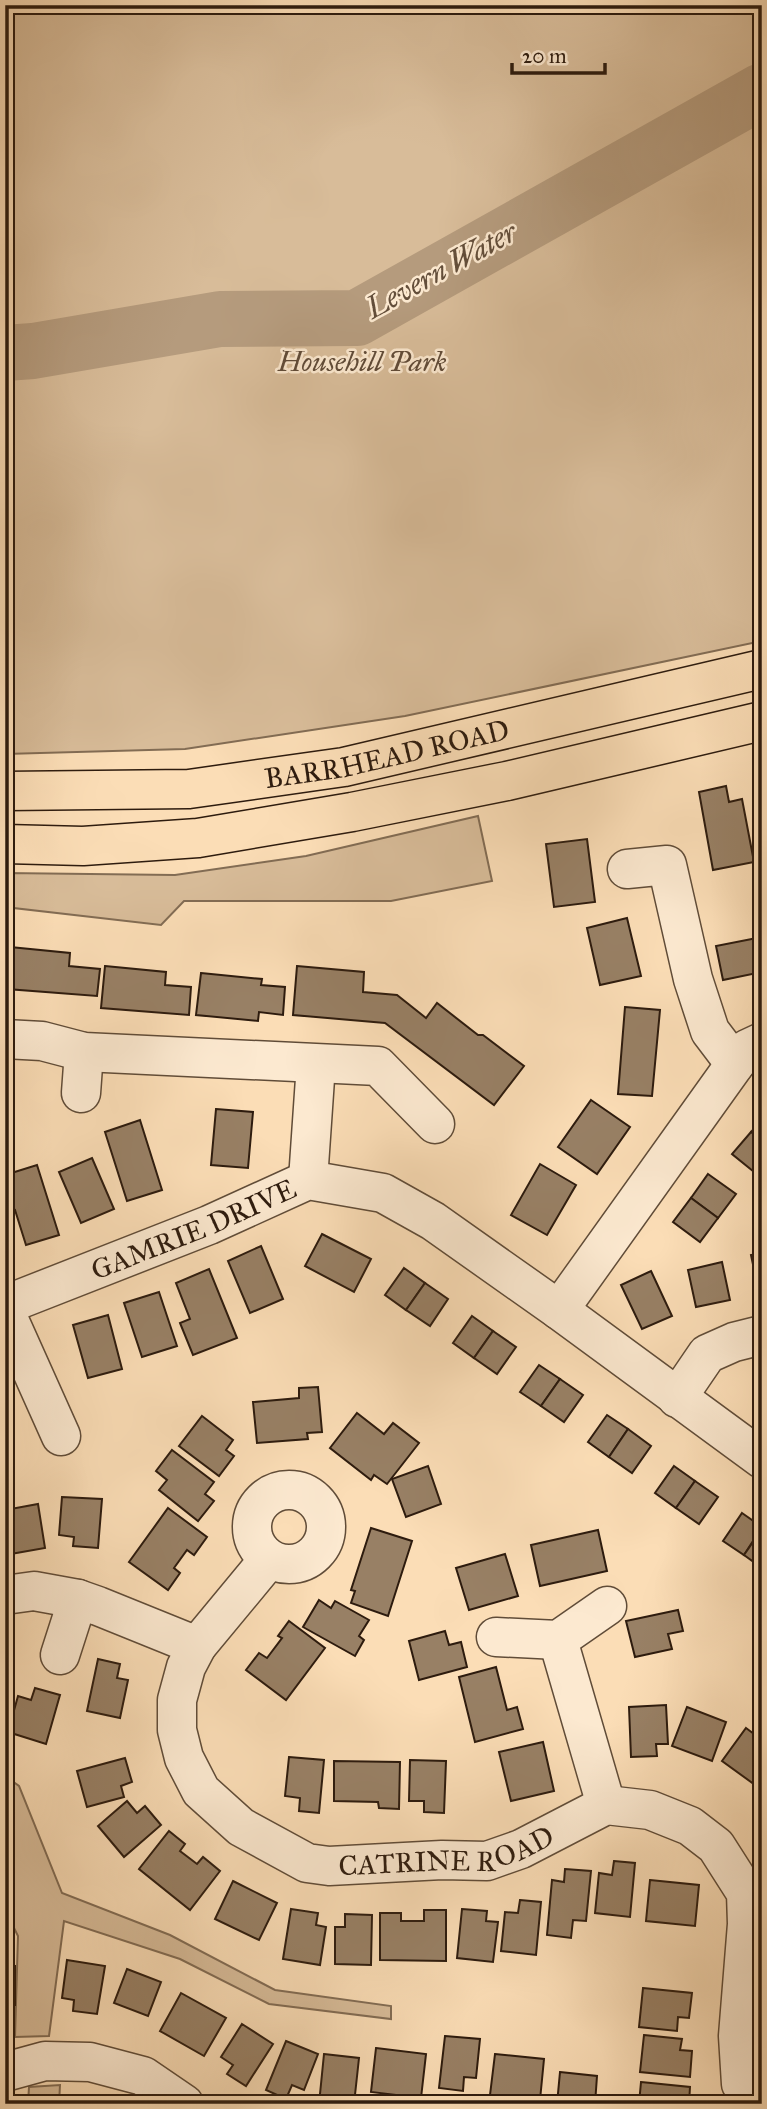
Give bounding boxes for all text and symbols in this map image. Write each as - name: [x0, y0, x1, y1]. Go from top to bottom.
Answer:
- scale bar: [512, 32, 604, 76]
- text: 20 m: [522, 43, 567, 69]
- water label: Levern Water: [357, 213, 524, 327]
- park label: Househill Park: [277, 344, 447, 379]
- street label: BARRHEAD ROAD: [262, 711, 513, 796]
- street label: GAMRIE DRIVE: [86, 1170, 301, 1287]
- street label: CATRINE ROAD: [338, 1818, 559, 1883]

